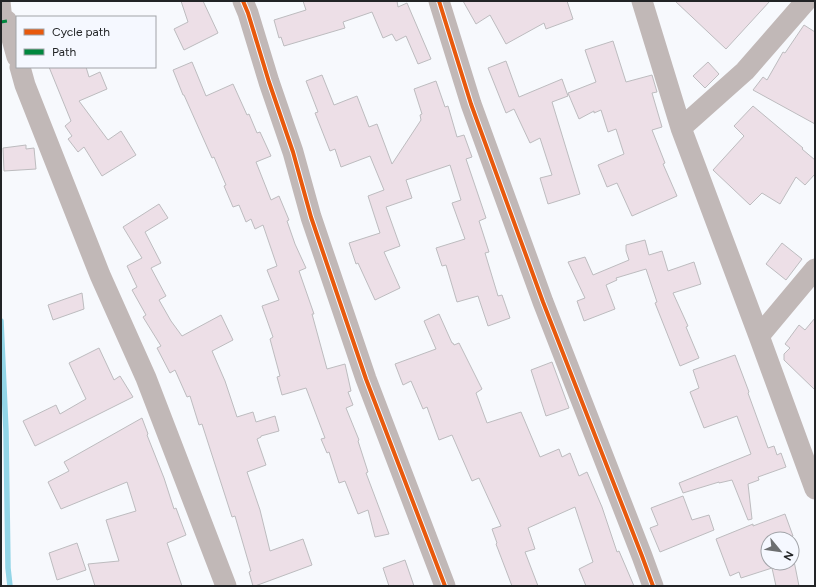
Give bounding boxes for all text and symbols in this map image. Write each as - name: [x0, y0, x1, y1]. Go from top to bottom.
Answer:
- legend: [16, 16, 156, 68]
- text: Cycle path: [52, 25, 110, 39]
- text: Path: [52, 45, 76, 59]
- north arrow: [760, 531, 800, 571]
- text: N: [781, 549, 796, 562]

